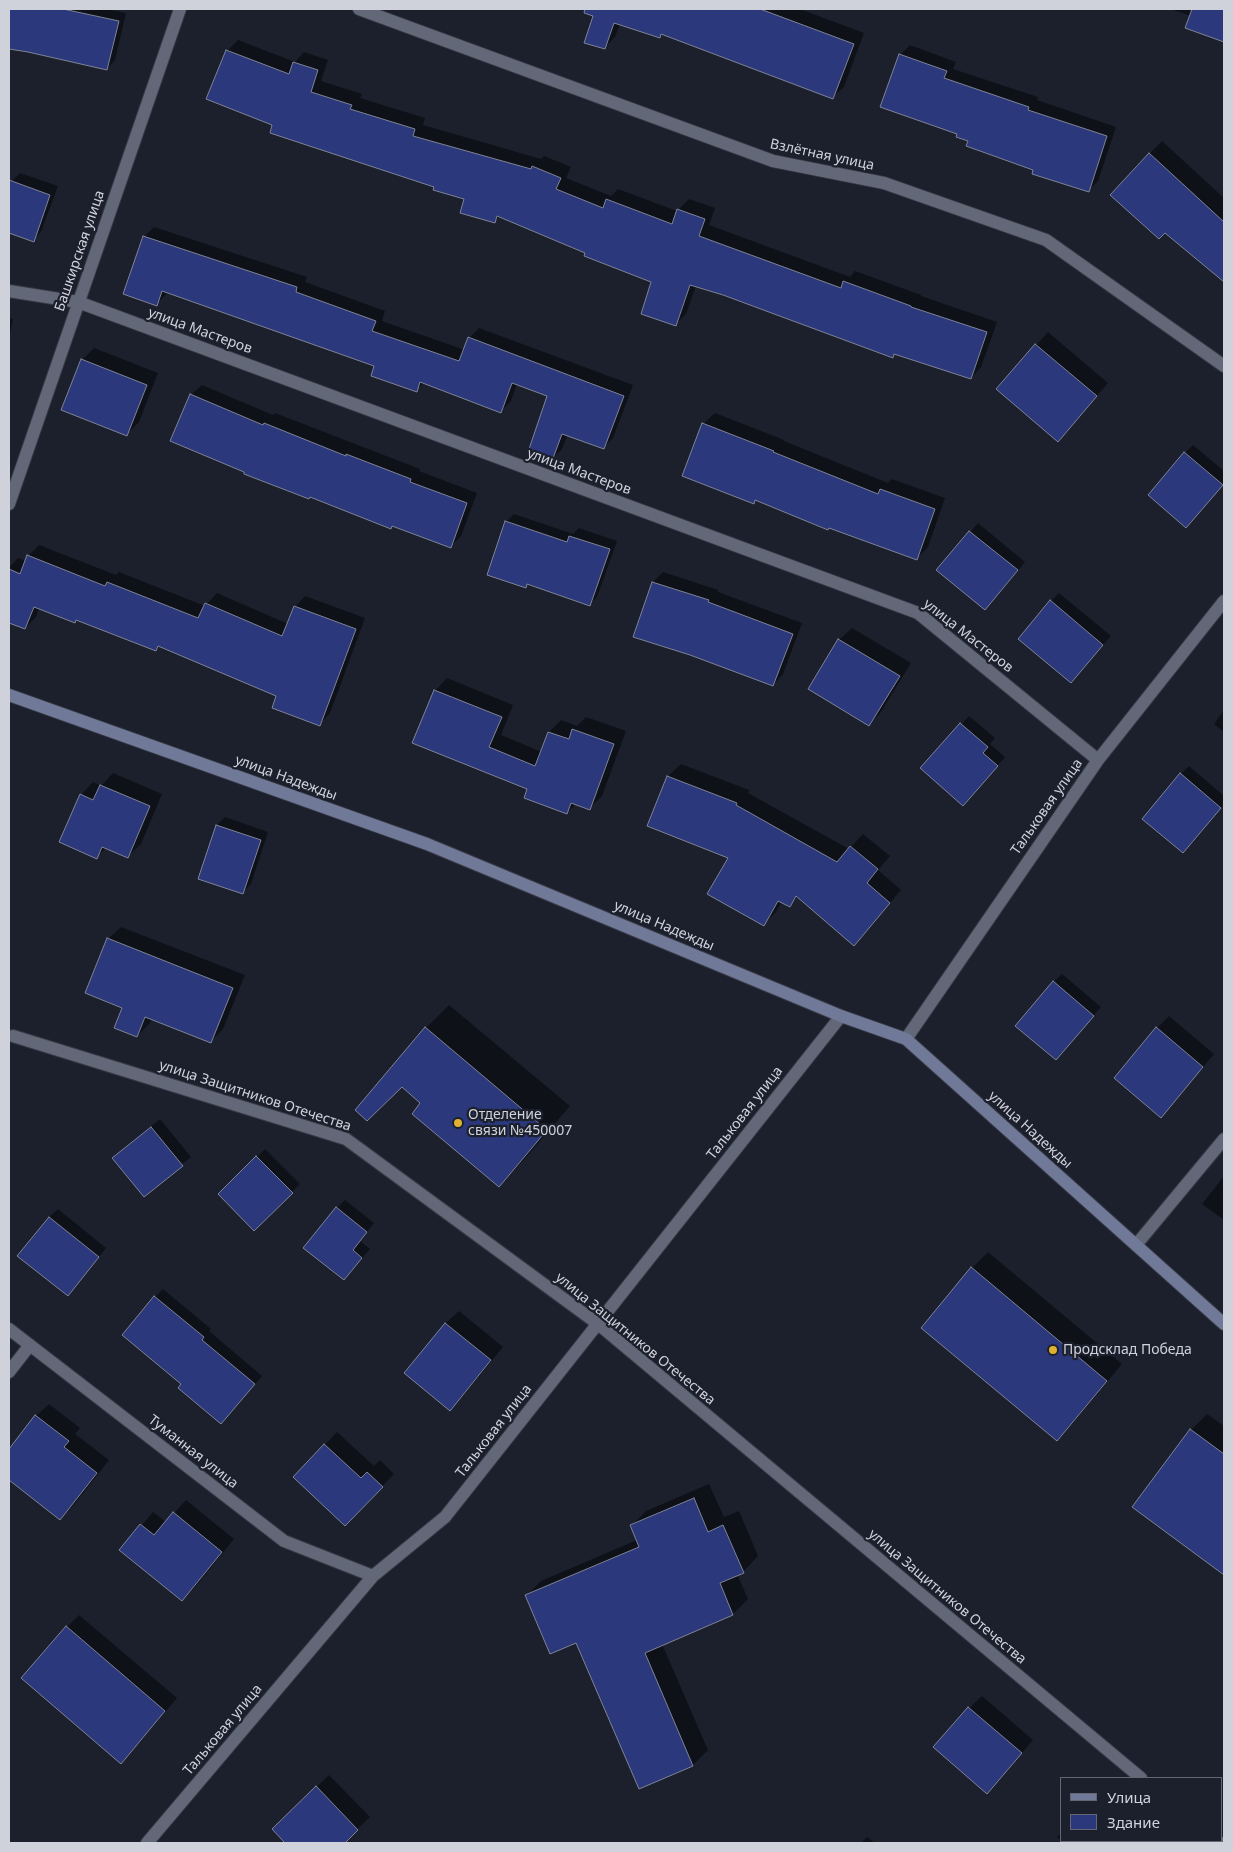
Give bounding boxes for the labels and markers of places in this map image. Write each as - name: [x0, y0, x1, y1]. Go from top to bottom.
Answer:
- place label: Отделение связи №450007: [468, 1107, 572, 1140]
- marker: Отделение связи №450007: [452, 1117, 464, 1129]
- place label: Продсклад Победа: [1063, 1342, 1192, 1358]
- marker: Продсклад Победа: [1047, 1344, 1059, 1356]

